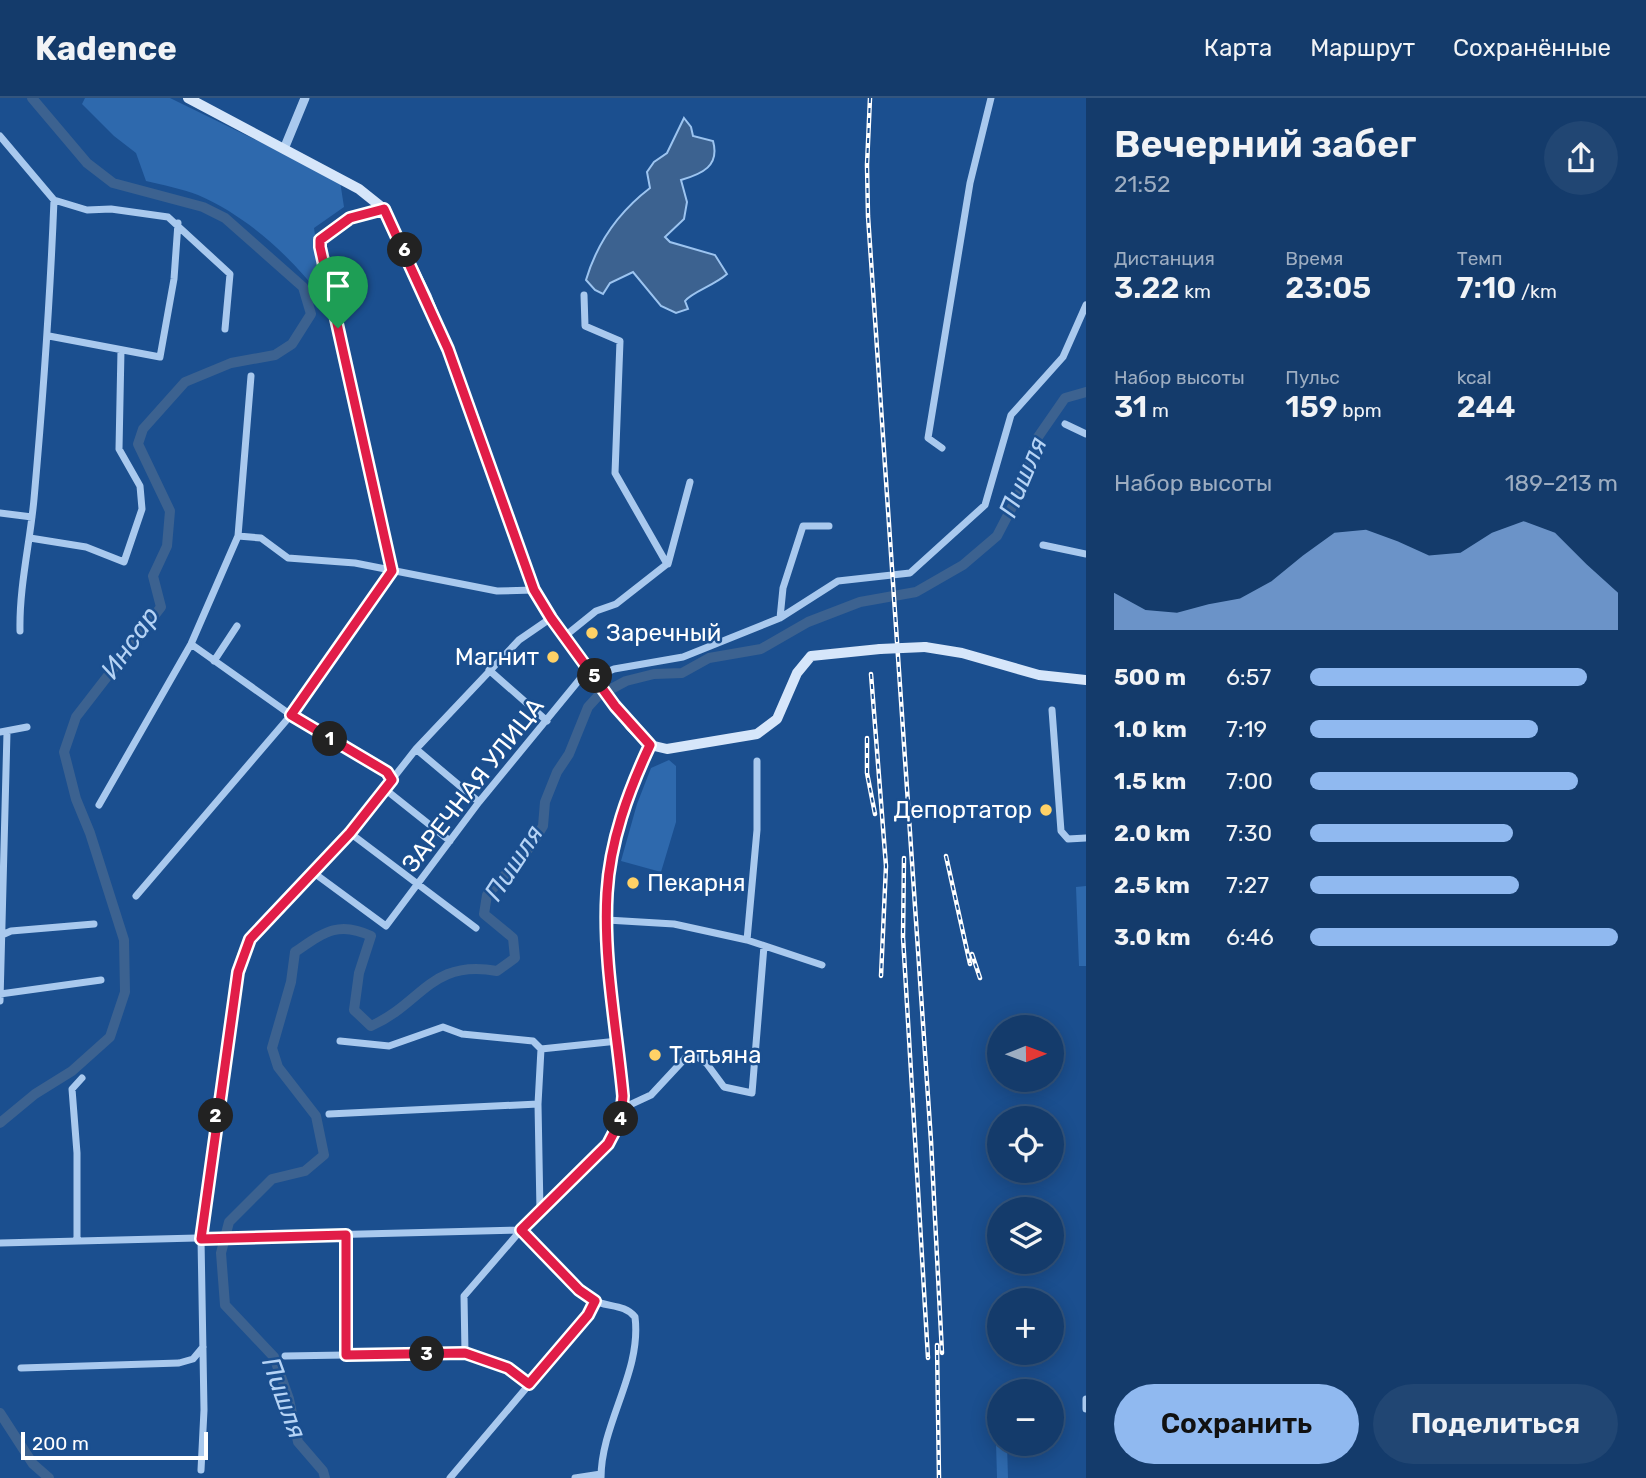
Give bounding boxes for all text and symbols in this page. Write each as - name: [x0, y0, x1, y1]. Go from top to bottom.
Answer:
- text: Kadence: [35, 29, 177, 68]
- text: Карта: [1204, 34, 1272, 62]
- text: Маршрут: [1310, 34, 1415, 62]
- text: Сохранённые: [1453, 34, 1611, 62]
- text: Вечерний забег: [1114, 121, 1416, 167]
- button: share: [1544, 121, 1618, 195]
- text: 21:52: [1114, 170, 1170, 198]
- pin: 6: [388, 232, 422, 268]
- text: 6: [398, 238, 411, 261]
- text: Дистанция: [1114, 247, 1215, 270]
- text: Время: [1285, 247, 1343, 270]
- text: Темп: [1457, 247, 1503, 270]
- pin: [308, 256, 368, 328]
- icon: arrive: [319, 267, 357, 305]
- text: 3.22: [1114, 270, 1180, 306]
- text: 23:05: [1285, 270, 1371, 306]
- text: 7:10: [1457, 270, 1516, 306]
- text: km: [1180, 280, 1211, 303]
- text: /km: [1516, 280, 1557, 303]
- text: Набор высоты: [1114, 366, 1245, 389]
- text: Пульс: [1285, 366, 1340, 389]
- text: kcal: [1457, 366, 1492, 389]
- text: 31: [1114, 389, 1147, 425]
- text: 159: [1285, 389, 1338, 425]
- text: 244: [1457, 389, 1516, 425]
- text: m: [1147, 399, 1169, 422]
- text: bpm: [1338, 399, 1382, 422]
- water label: Пишля: [992, 432, 1054, 522]
- text: Набор высоты: [1114, 469, 1272, 497]
- text: 189–213 m: [1505, 469, 1618, 497]
- water label: Инсар: [94, 601, 166, 685]
- place label: Заречный: [606, 619, 721, 647]
- marker: Заречный: [584, 625, 600, 641]
- place label: Магнит: [455, 643, 539, 671]
- marker: Магнит: [545, 649, 561, 665]
- pin: 5: [578, 658, 612, 694]
- text: 500 m: [1114, 663, 1186, 691]
- text: 6:57: [1226, 663, 1271, 691]
- text: 5: [588, 664, 601, 687]
- street label: ЗАРЕЧНАЯ УЛИЦА: [396, 692, 550, 878]
- text: 1.0 km: [1114, 715, 1187, 743]
- text: 7:19: [1226, 715, 1267, 743]
- pin: 1: [312, 722, 348, 756]
- text: 1: [325, 727, 334, 750]
- text: 1.5 km: [1114, 767, 1186, 795]
- text: 7:00: [1226, 767, 1273, 795]
- place label: Депортатор: [893, 796, 1032, 824]
- marker: Депортатор: [1038, 802, 1054, 818]
- water label: Пишля: [478, 819, 550, 907]
- text: 2.0 km: [1114, 819, 1190, 847]
- text: 7:30: [1226, 819, 1272, 847]
- place label: Пекарня: [647, 869, 746, 897]
- text: 2.5 km: [1114, 871, 1190, 899]
- text: 7:27: [1226, 871, 1269, 899]
- marker: Пекарня: [625, 875, 641, 891]
- text: 3.0 km: [1114, 923, 1191, 951]
- text: 6:46: [1226, 923, 1274, 951]
- north arrow: [987, 1015, 1064, 1092]
- map controls: [987, 1015, 1064, 1456]
- place label: Татьяна: [669, 1041, 761, 1069]
- marker: Татьяна: [647, 1047, 663, 1063]
- pin: 2: [198, 1098, 234, 1134]
- pin: 4: [604, 1102, 638, 1136]
- text: 2: [209, 1104, 222, 1127]
- button: locate: [987, 1106, 1064, 1183]
- text: 4: [614, 1107, 627, 1130]
- button: layers: [987, 1197, 1064, 1274]
- button: +: [987, 1288, 1064, 1365]
- pin: 3: [410, 1336, 444, 1372]
- text: 3: [420, 1342, 433, 1365]
- water label: Пишля: [255, 1353, 313, 1443]
- button: −: [987, 1379, 1064, 1456]
- button: Сохранить: [1114, 1384, 1359, 1464]
- button: Поделиться: [1373, 1384, 1618, 1464]
- scale bar: [21, 1429, 208, 1461]
- text: 200 m: [32, 1432, 89, 1455]

